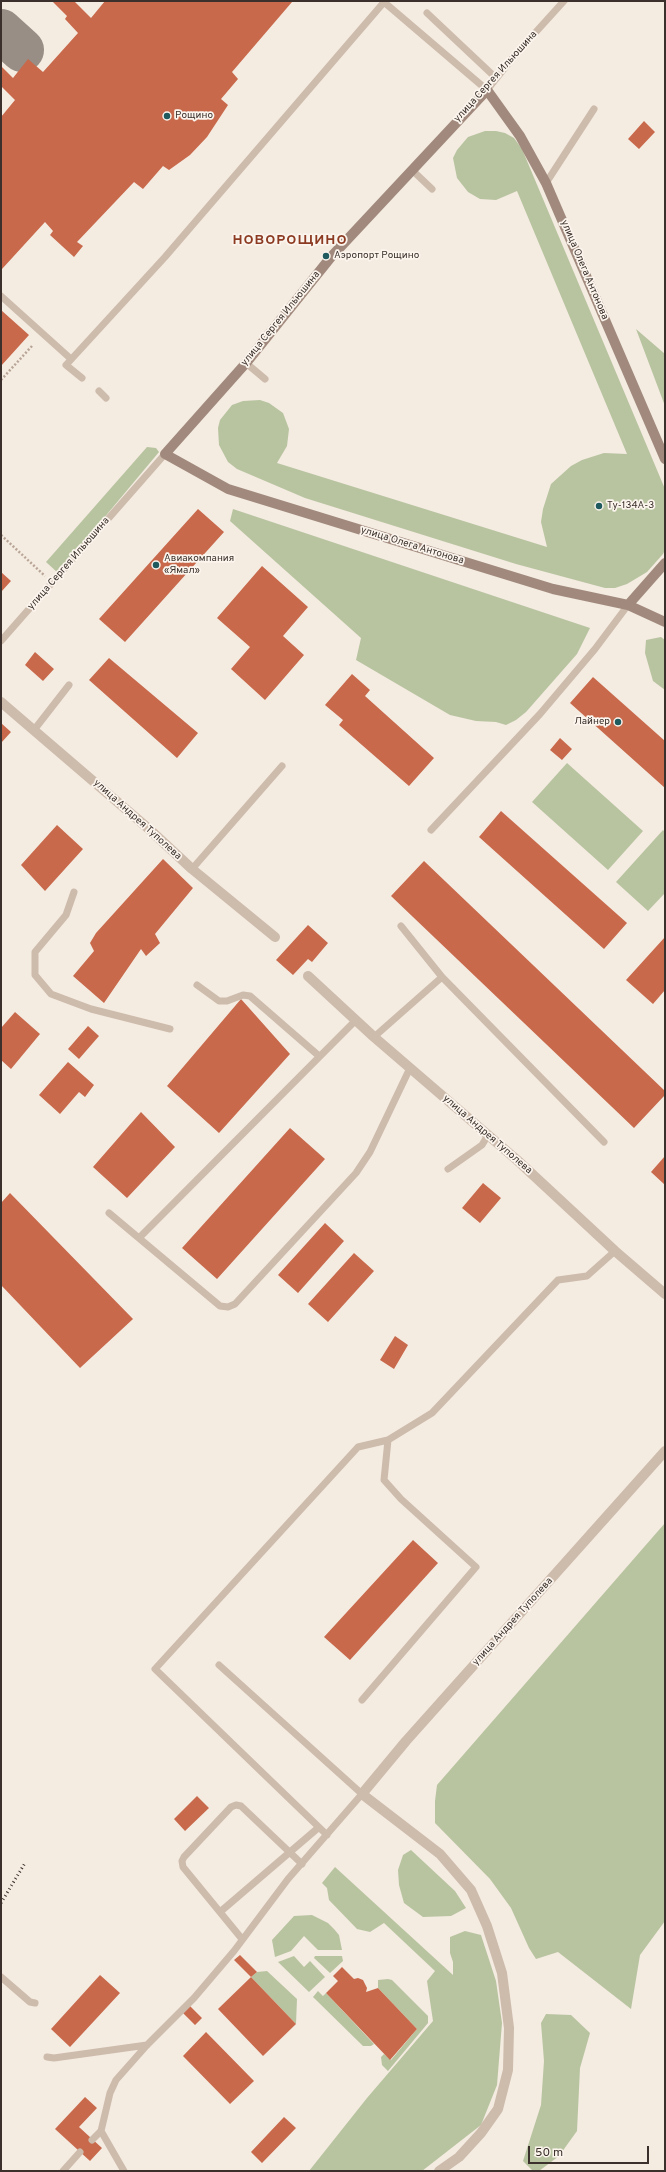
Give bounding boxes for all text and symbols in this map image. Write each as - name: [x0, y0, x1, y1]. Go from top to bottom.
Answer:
- street label: улица Сергея Ильюшина: [452, 29, 540, 125]
- place label: Рощино: [175, 110, 213, 122]
- marker: Рощино: [162, 111, 172, 121]
- street label: улица Олега Антонова: [558, 218, 610, 322]
- district label: НОВОРОЩИНО: [232, 233, 348, 249]
- place label: Аэропорт Рощино: [334, 250, 419, 262]
- marker: Аэропорт Рощино: [321, 251, 331, 261]
- street label: улица Сергея Ильюшина: [239, 269, 323, 369]
- place label: Ту-134А-3: [607, 500, 654, 512]
- marker: Ту-134А-3: [594, 501, 604, 511]
- street label: улица Сергея Ильюшина: [26, 515, 112, 613]
- street label: улица Олега Антонова: [359, 525, 465, 567]
- place label: Авиакомпания «Ямал»: [164, 553, 234, 576]
- marker: Авиакомпания «Ямал»: [151, 560, 161, 570]
- place label: Лайнер: [574, 716, 610, 728]
- marker: Лайнер: [613, 717, 623, 727]
- street label: улица Андрея Туполева: [90, 777, 184, 863]
- street label: улица Андрея Туполева: [440, 1093, 534, 1177]
- street label: улица Андрея Туполева: [470, 1575, 556, 1669]
- scale bar: [530, 2138, 651, 2164]
- text: 50 m: [535, 2145, 563, 2161]

